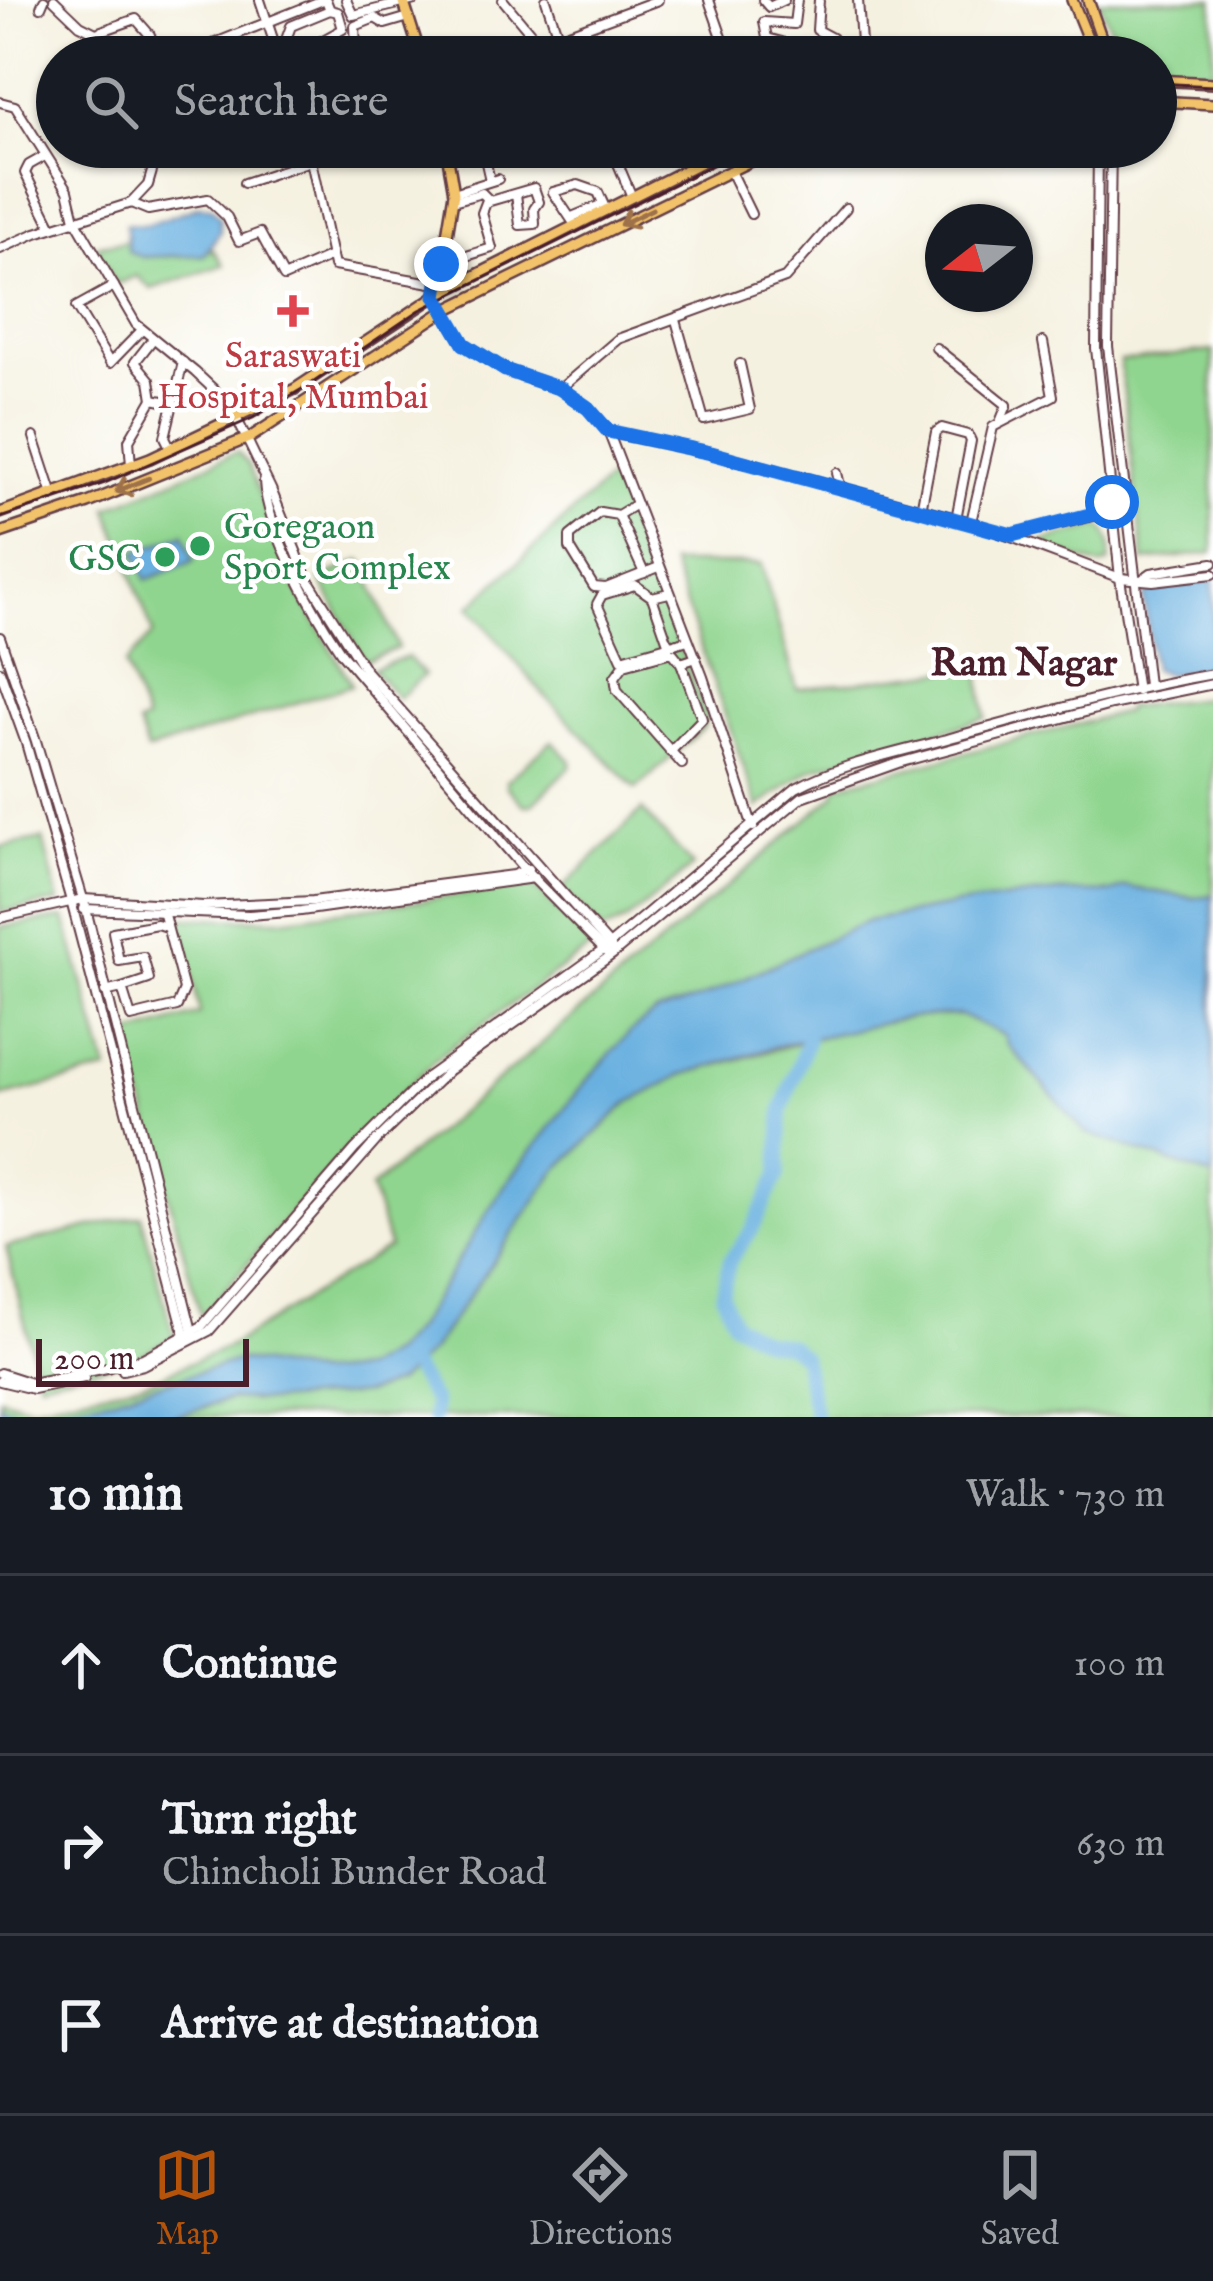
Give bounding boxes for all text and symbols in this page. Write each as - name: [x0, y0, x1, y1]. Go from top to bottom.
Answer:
- search box: [36, 36, 1177, 168]
- icon: search: [78, 69, 144, 135]
- text: Search here: [174, 74, 388, 131]
- north arrow: [925, 204, 1033, 312]
- one-way arrow: [619, 206, 654, 229]
- route end: [414, 237, 468, 291]
- marker: Saraswati Hospital, Mumbai: [277, 295, 309, 327]
- place label: Saraswati Hospital, Mumbai: [157, 334, 429, 421]
- route start: [1085, 475, 1139, 529]
- one-way arrow: [114, 476, 151, 498]
- place label: Goregaon Sport Complex: [224, 505, 451, 592]
- marker: Goregaon Sport Complex: [187, 533, 213, 559]
- place label: GSC: [68, 537, 141, 583]
- marker: GSC: [152, 544, 178, 570]
- district label: Ram Nagar: [931, 640, 1118, 689]
- scale bar: [36, 1333, 249, 1386]
- text: 200 m: [54, 1339, 135, 1381]
- text: 10 min: [48, 1463, 183, 1528]
- text: Walk · 730 m: [966, 1471, 1165, 1520]
- icon: ahead: [48, 1632, 114, 1698]
- text: Continue: [162, 1636, 337, 1693]
- text: 100 m: [1074, 1640, 1165, 1689]
- text: Turn right: [162, 1792, 357, 1849]
- icon: right: [48, 1812, 114, 1878]
- text: 630 m: [1076, 1820, 1165, 1869]
- text: Chincholi Bunder Road: [162, 1849, 546, 1898]
- icon: arrive: [48, 1992, 114, 2058]
- text: Arrive at destination: [162, 1996, 539, 2053]
- tab: Map: [154, 2142, 220, 2256]
- tab: Directions: [529, 2142, 672, 2256]
- tab: Saved: [981, 2142, 1059, 2256]

